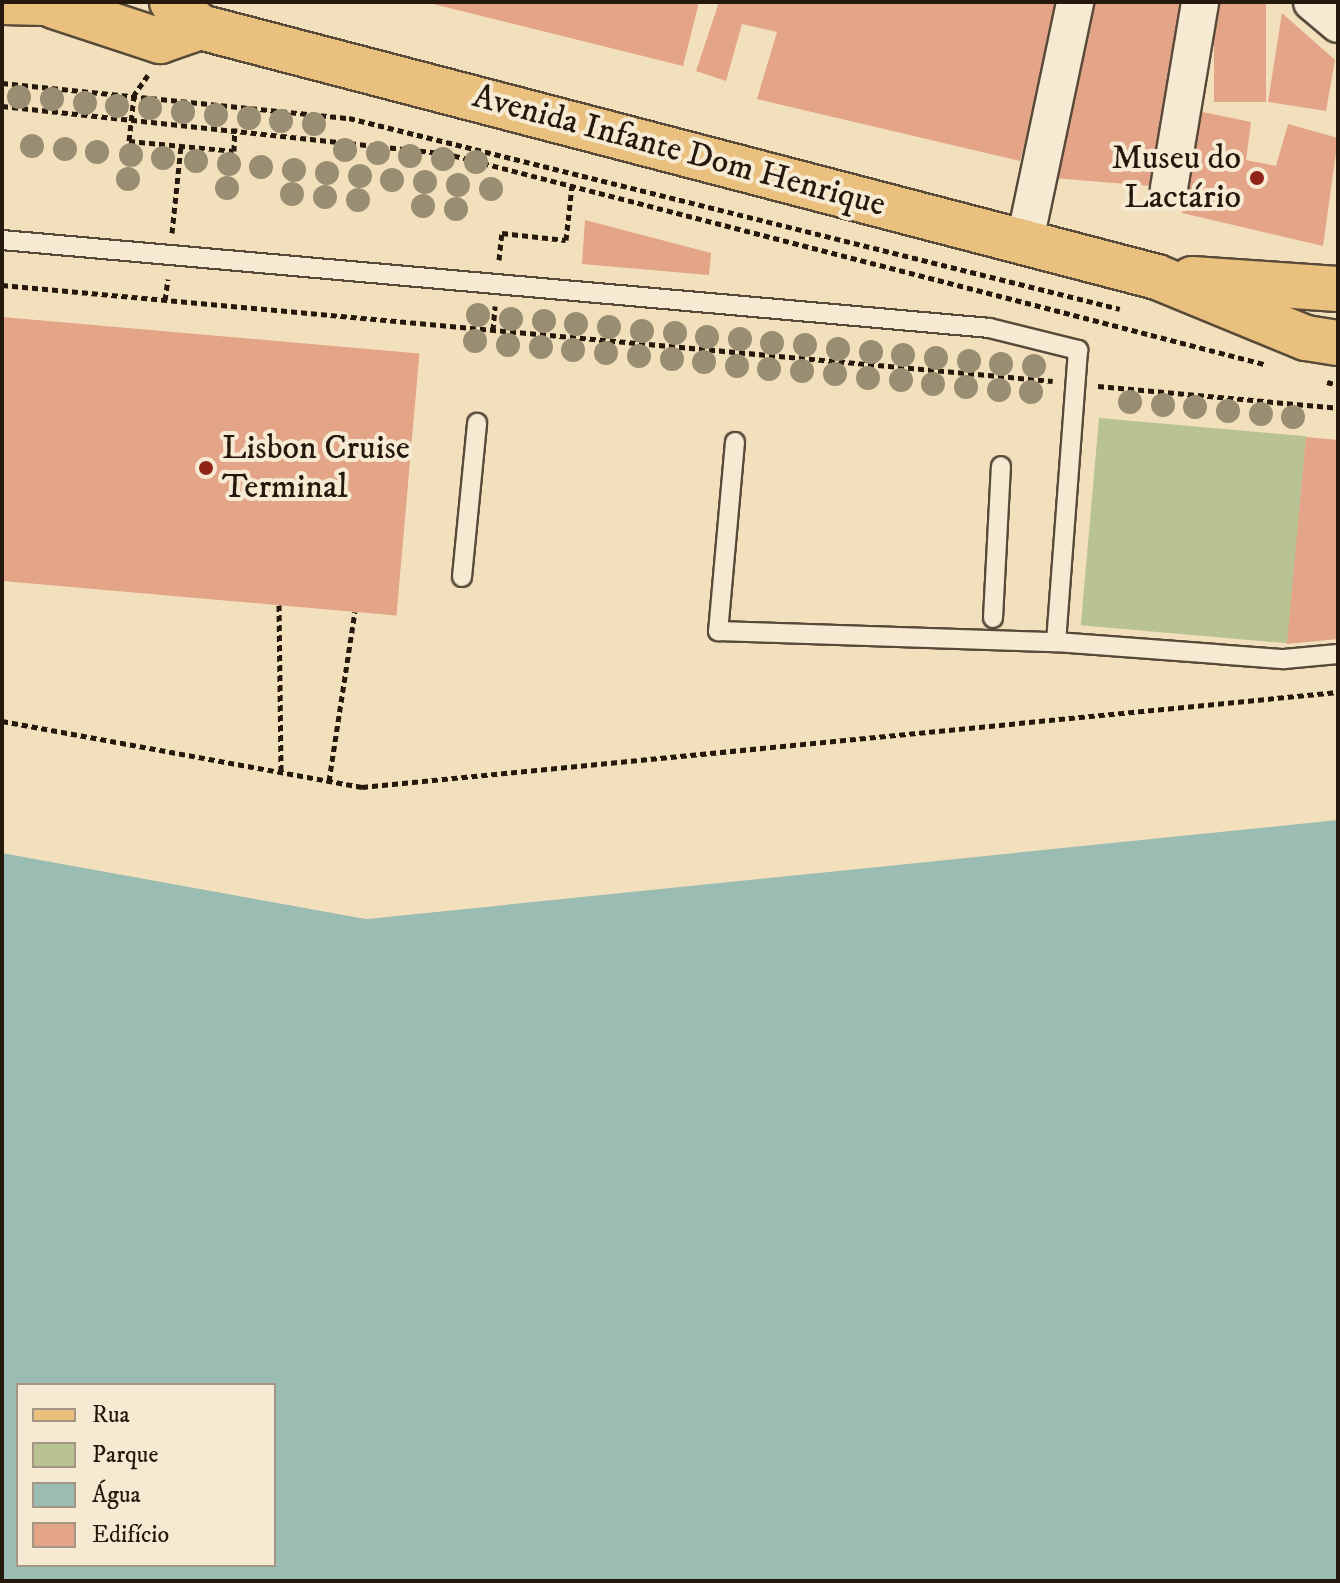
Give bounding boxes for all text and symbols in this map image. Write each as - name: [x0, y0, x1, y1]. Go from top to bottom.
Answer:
- street label: Avenida Infante Dom Henrique: [468, 76, 890, 226]
- place label: Museu do Lactário: [1111, 138, 1241, 218]
- marker: Museu do Lactário: [1248, 169, 1266, 187]
- place label: Lisbon Cruise Terminal: [222, 428, 410, 508]
- marker: Lisbon Cruise Terminal: [197, 459, 215, 477]
- legend: [16, 1383, 276, 1567]
- text: Rua: [92, 1400, 130, 1430]
- text: Parque: [92, 1440, 158, 1470]
- text: Água: [92, 1480, 141, 1510]
- text: Edifício: [92, 1520, 169, 1550]

